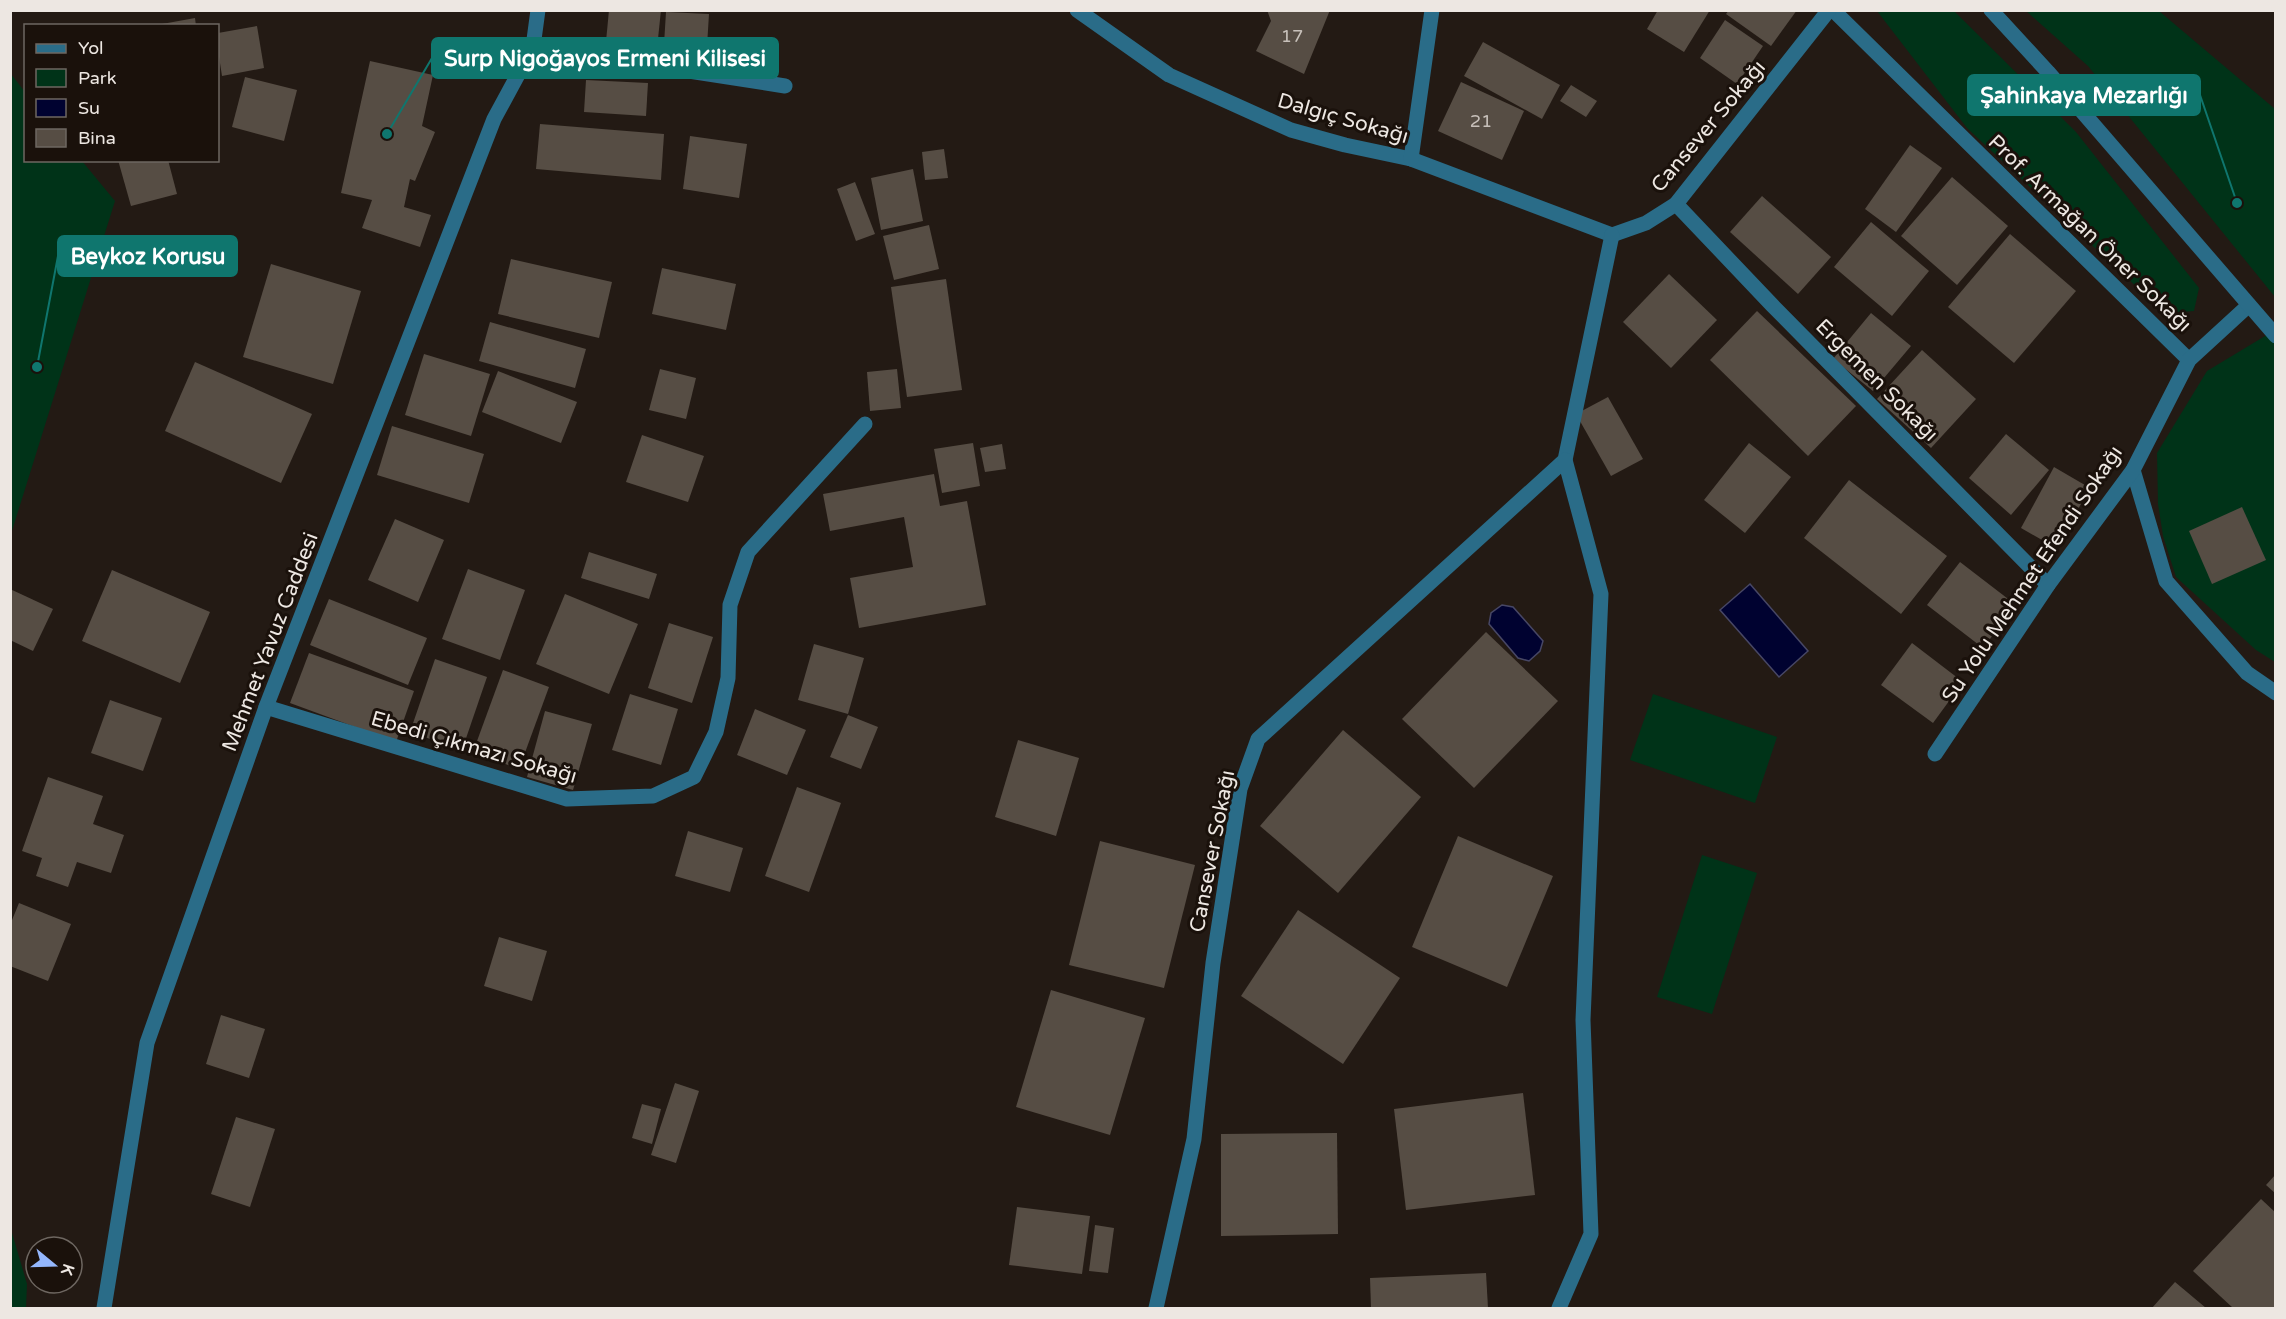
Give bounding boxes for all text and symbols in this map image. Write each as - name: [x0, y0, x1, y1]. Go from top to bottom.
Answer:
- legend: [24, 24, 219, 162]
- house number: 17: [1281, 25, 1303, 47]
- text: Yol: [78, 37, 104, 59]
- callout: Surp Nigoğayos Ermeni Kilisesi: [432, 38, 778, 78]
- text: Surp Nigoğayos Ermeni Kilisesi: [444, 46, 766, 72]
- street label: Cansever Sokağı: [1646, 55, 1771, 197]
- text: Park: [78, 67, 117, 89]
- callout: Şahinkaya Mezarlığı: [1968, 75, 2200, 115]
- text: Şahinkaya Mezarlığı: [1980, 83, 2188, 109]
- street label: Dalgıç Sokağı: [1275, 88, 1411, 149]
- text: Su: [78, 97, 100, 119]
- house number: 21: [1470, 110, 1492, 132]
- text: Bina: [78, 127, 116, 149]
- street label: Prof. Armağan Öner Sokağı: [1983, 130, 2196, 337]
- callout: Beykoz Korusu: [58, 236, 237, 276]
- text: Beykoz Korusu: [70, 244, 226, 270]
- street label: Ergemen Sokağı: [1810, 314, 1943, 447]
- street label: Su Yolu Mehmet Efendi Sokağı: [1937, 441, 2128, 708]
- street label: Mehmet Yavuz Caddesi: [217, 529, 324, 755]
- street label: Ebedi Çıkmazı Sokağı: [368, 706, 580, 789]
- street label: Cansever Sokağı: [1185, 768, 1240, 934]
- north arrow: [24, 1235, 84, 1295]
- text: K: [56, 1261, 78, 1278]

